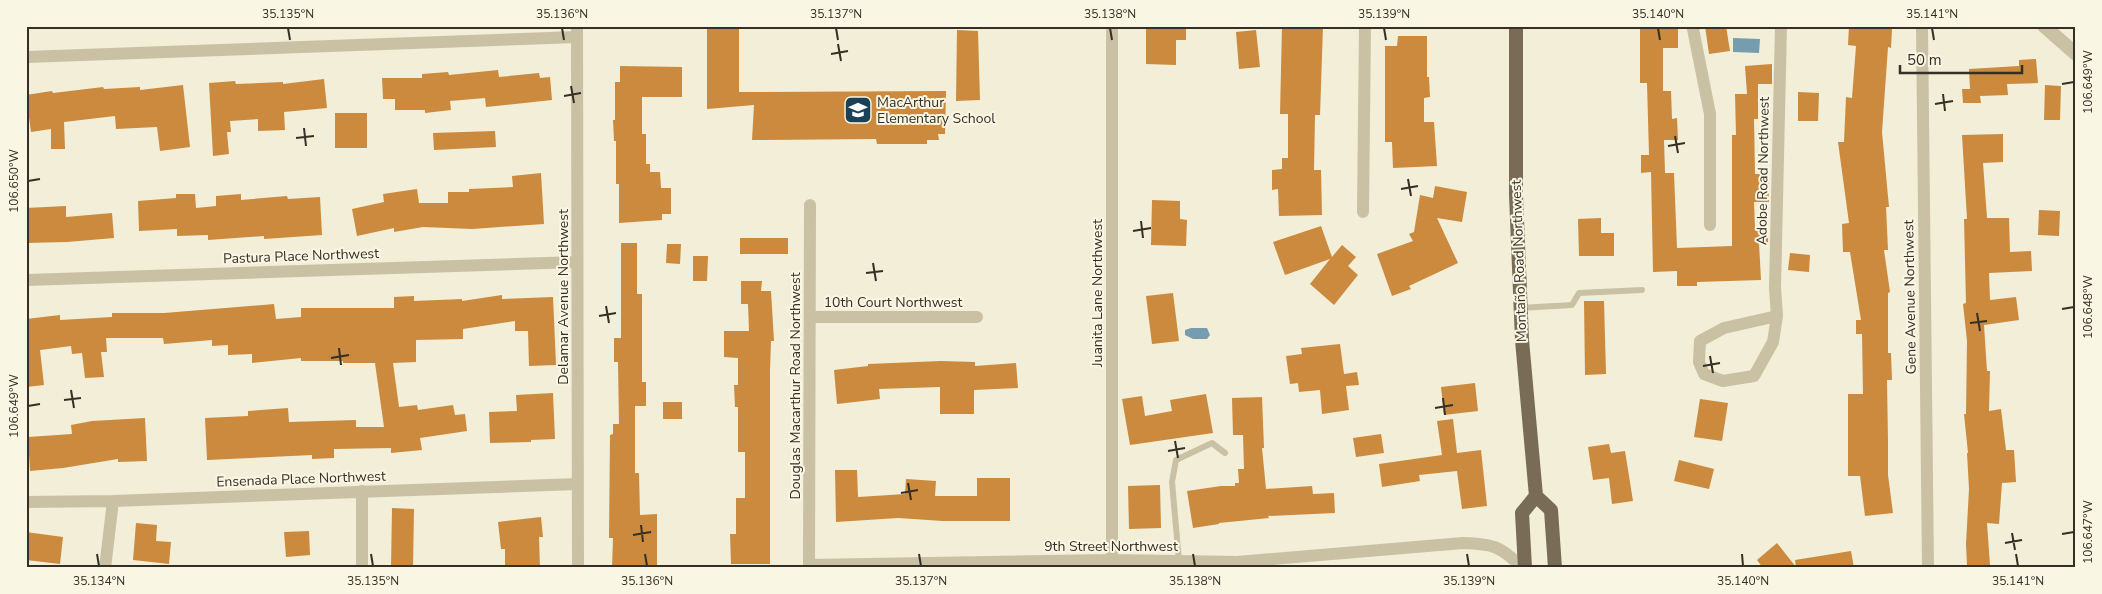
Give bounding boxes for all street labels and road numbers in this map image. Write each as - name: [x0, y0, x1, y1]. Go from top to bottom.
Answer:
- street label: Adobe Road Northwest: [1752, 97, 1774, 245]
- street label: Montaño Road Northwest: [1507, 179, 1531, 343]
- street label: Delamar Avenue Northwest: [554, 209, 573, 385]
- street label: Juanita Lane Northwest: [1088, 219, 1107, 368]
- street label: Gene Avenue Northwest: [1899, 219, 1921, 375]
- street label: Pastura Place Northwest: [223, 244, 379, 268]
- street label: Douglas Macarthur Road Northwest: [786, 272, 805, 500]
- street label: 10th Court Northwest: [824, 293, 962, 312]
- street label: Ensenada Place Northwest: [216, 467, 386, 491]
- street label: 9th Street Northwest: [1044, 537, 1178, 556]

